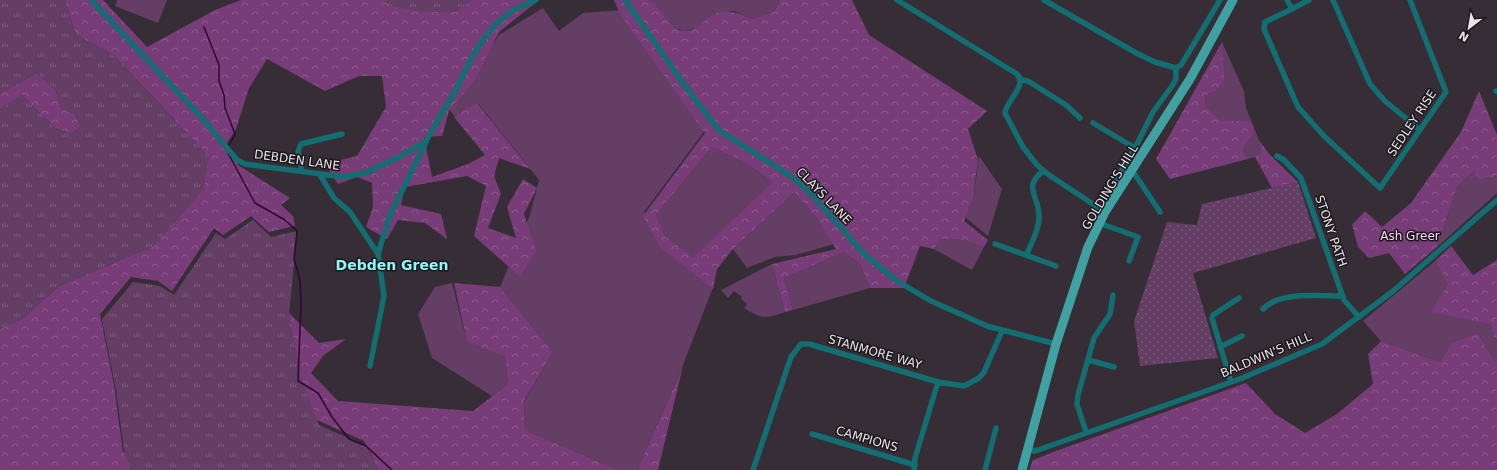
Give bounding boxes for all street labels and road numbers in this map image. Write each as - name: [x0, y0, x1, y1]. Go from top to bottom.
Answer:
- street label: SEDLEY RISE: [1385, 87, 1439, 159]
- street label: GOLDING'S HILL: [1079, 141, 1141, 232]
- street label: DEBDEN LANE: [253, 147, 341, 173]
- street label: CLAYS LANE: [794, 165, 854, 227]
- street label: STONY PATH: [1312, 193, 1350, 269]
- street label: BALDWIN'S HILL: [1218, 329, 1314, 380]
- street label: STANMORE WAY: [827, 332, 924, 372]
- street label: CAMPIONS: [834, 423, 900, 455]

